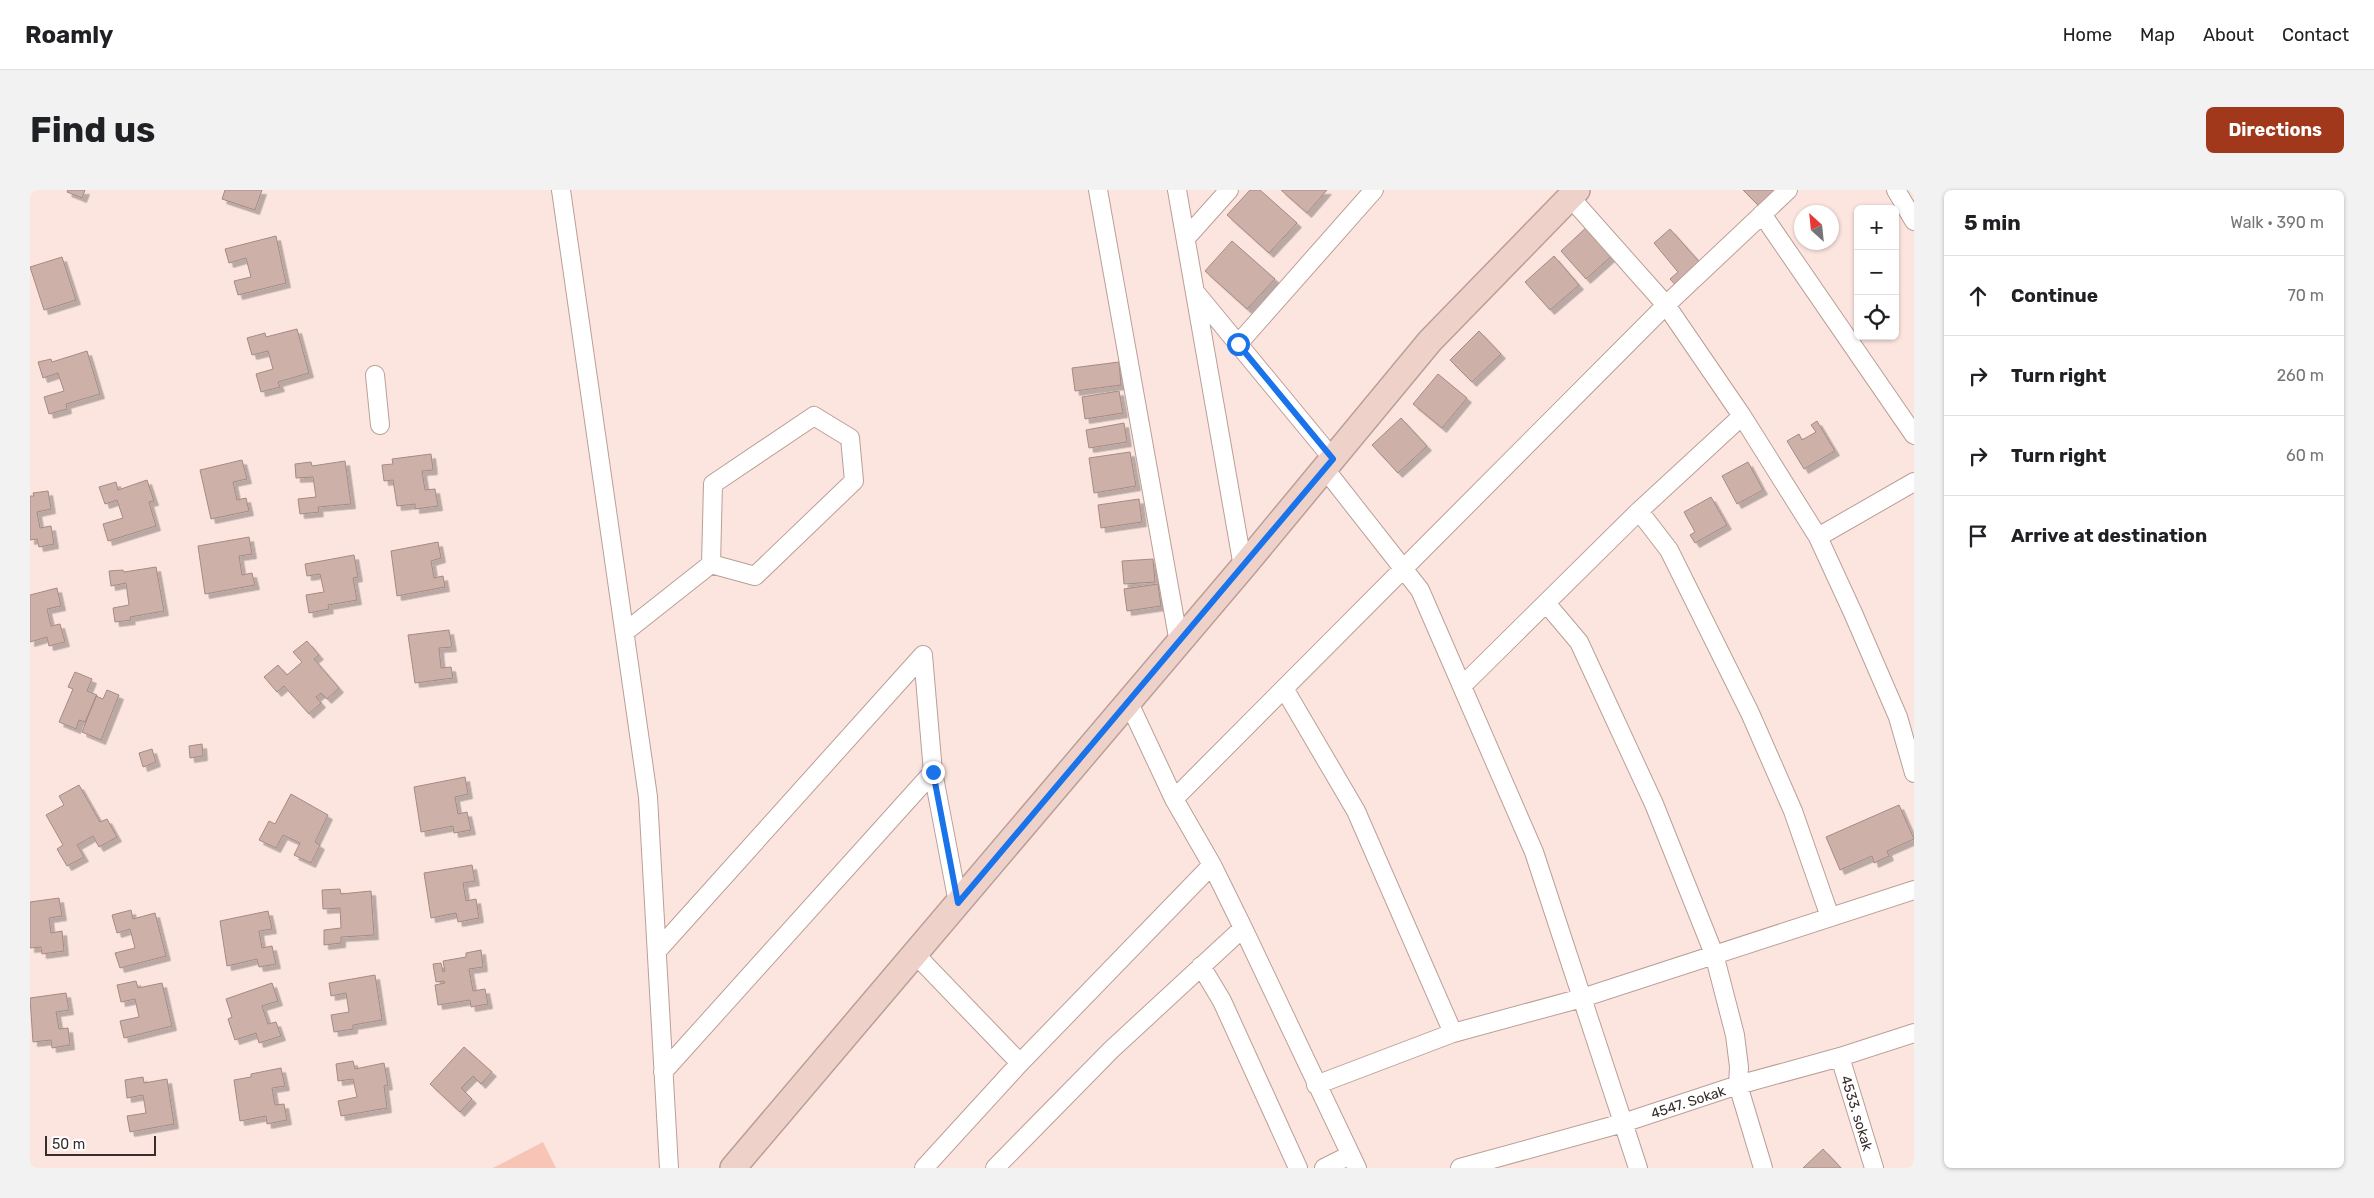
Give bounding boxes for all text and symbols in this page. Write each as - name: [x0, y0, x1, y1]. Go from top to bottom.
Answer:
- text: Roamly: [25, 21, 113, 49]
- text: Home: [2063, 24, 2112, 46]
- text: Map: [2140, 24, 2175, 46]
- text: About: [2203, 24, 2254, 46]
- text: Contact: [2282, 24, 2349, 46]
- button: Directions: [2206, 107, 2344, 153]
- text: Find us: [30, 109, 155, 151]
- north arrow: [1794, 205, 1839, 250]
- map controls: [1854, 205, 1899, 340]
- button: +: [1854, 205, 1899, 250]
- text: 5 min: [1964, 210, 2021, 235]
- text: Walk · 390 m: [2230, 213, 2324, 232]
- button: −: [1854, 250, 1899, 295]
- icon: ahead: [1964, 282, 1992, 310]
- text: Continue: [2011, 284, 2098, 307]
- text: 70 m: [2287, 286, 2324, 305]
- button: locate: [1854, 295, 1899, 340]
- route start: [1227, 333, 1250, 356]
- icon: right: [1964, 362, 1992, 390]
- text: Turn right: [2011, 364, 2106, 387]
- text: 260 m: [2277, 366, 2324, 385]
- icon: right: [1964, 442, 1992, 470]
- text: Turn right: [2011, 444, 2106, 467]
- text: 60 m: [2286, 446, 2324, 465]
- icon: arrive: [1964, 522, 1992, 550]
- text: Arrive at destination: [2011, 524, 2207, 547]
- route end: [922, 761, 945, 784]
- street label: 4533. sokak: [1837, 1073, 1876, 1154]
- street label: 4547. Sokak: [1649, 1082, 1728, 1123]
- scale bar: [45, 1133, 156, 1156]
- text: 50 m: [52, 1136, 85, 1153]

